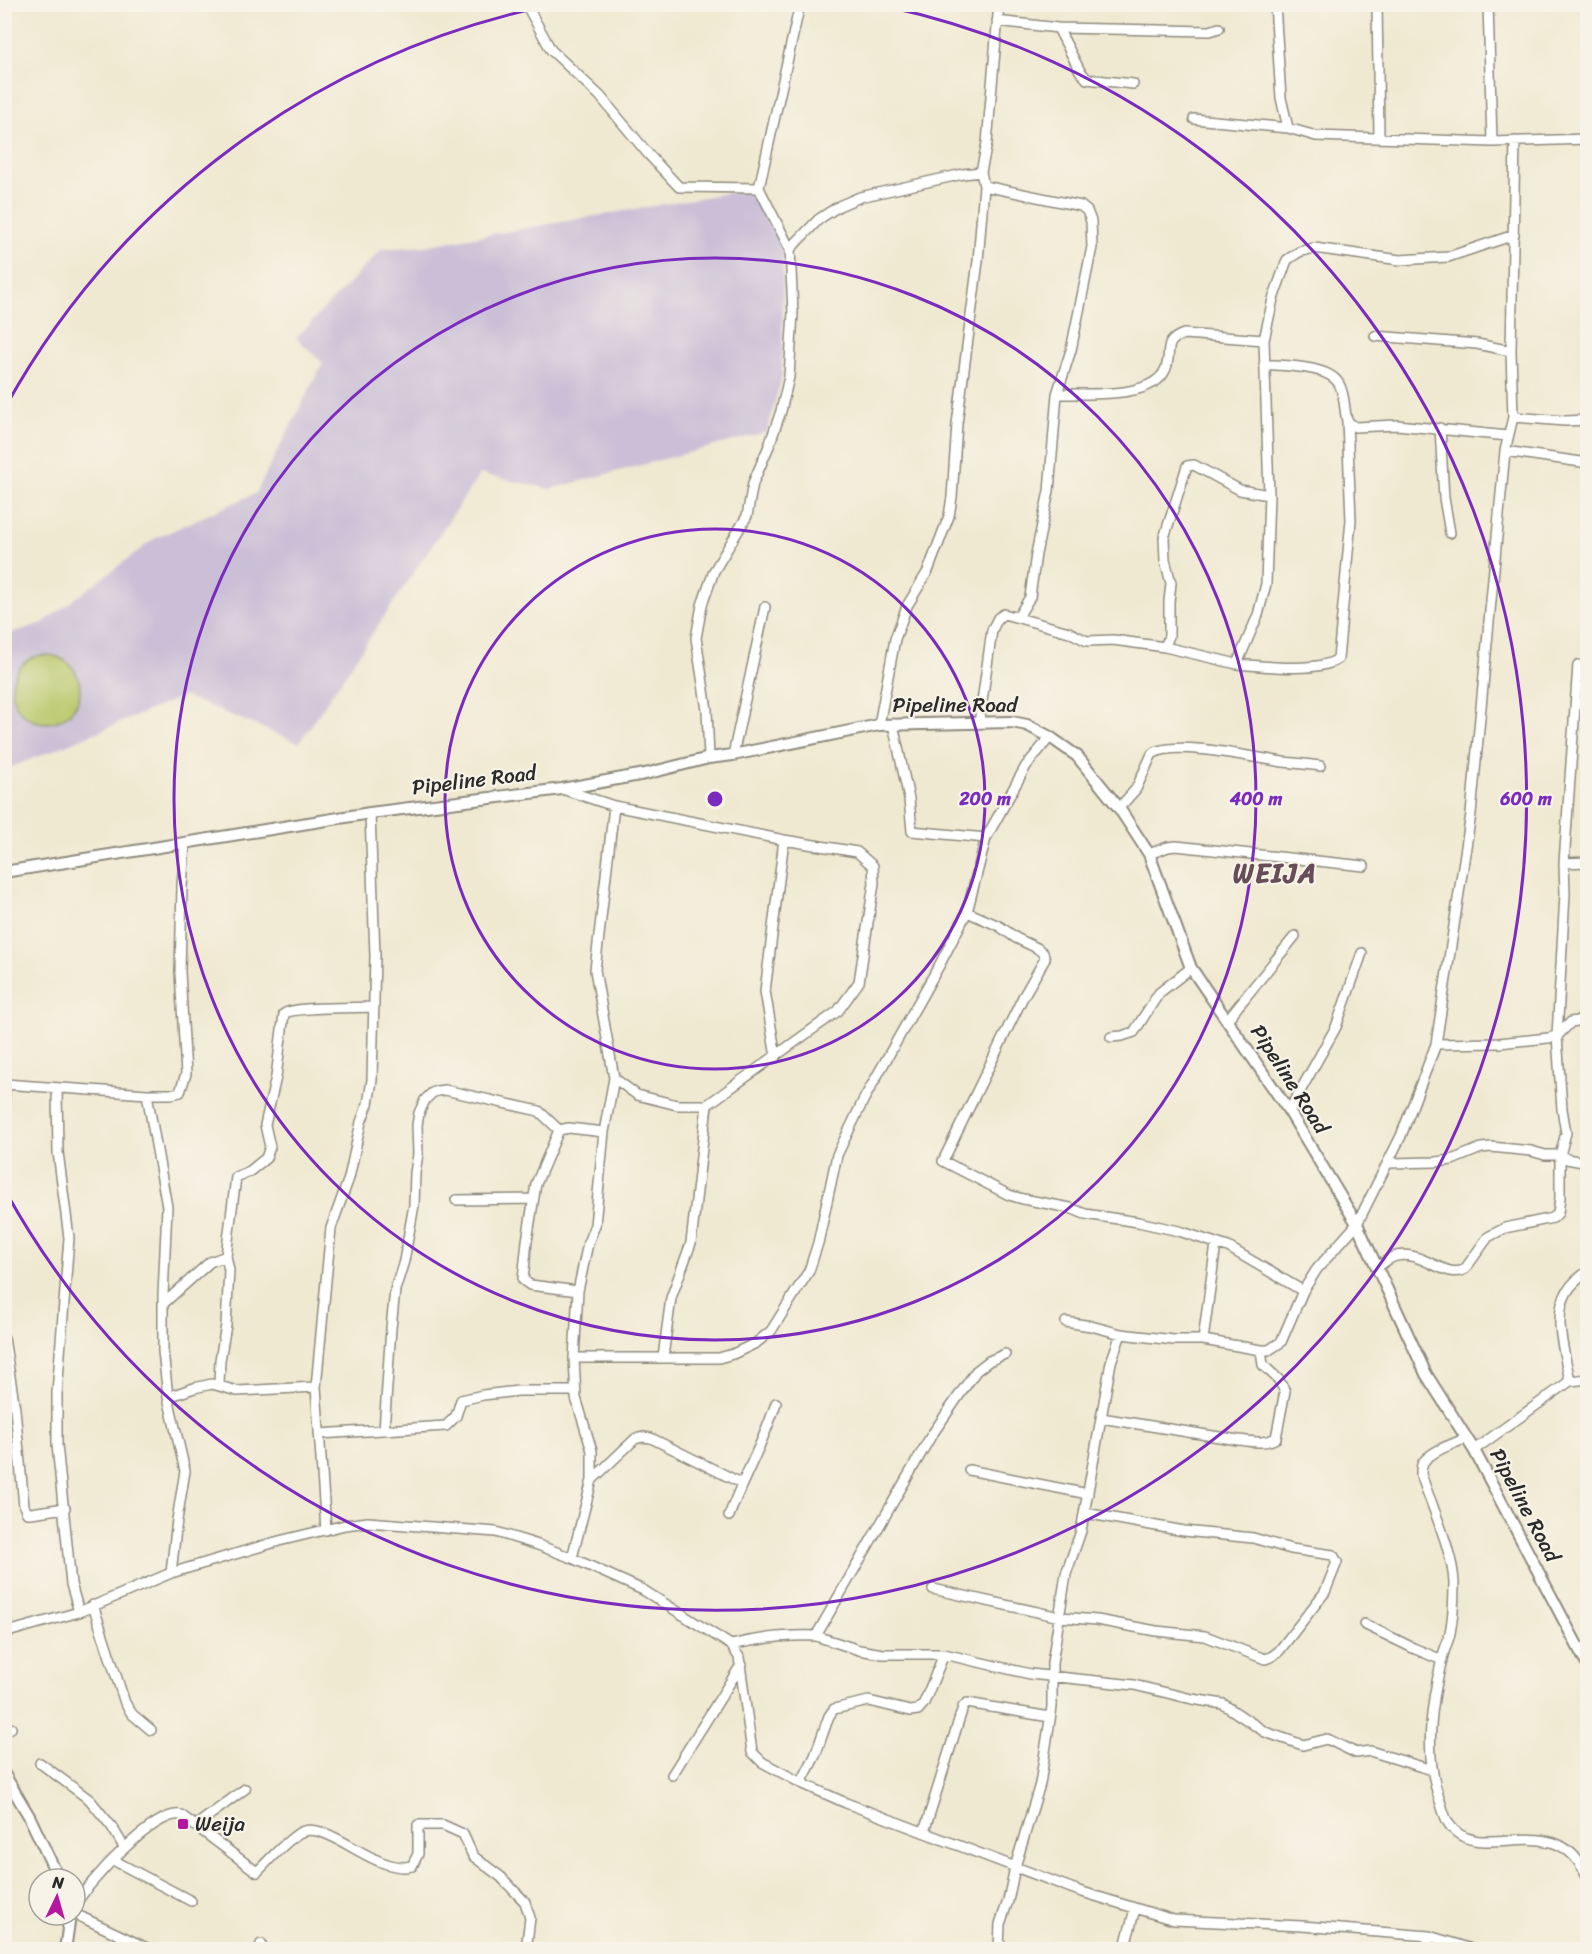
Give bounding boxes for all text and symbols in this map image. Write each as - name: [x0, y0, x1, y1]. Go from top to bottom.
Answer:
- street label: Pipeline Road: [893, 686, 1019, 724]
- street label: Pipeline Road: [410, 753, 540, 806]
- text: 200 m: [958, 783, 1011, 815]
- text: 400 m: [1229, 783, 1282, 815]
- text: 600 m: [1499, 783, 1552, 815]
- centre of rings: [705, 789, 725, 809]
- district label: WEIJA: [1233, 849, 1317, 897]
- street label: Pipeline Road: [1240, 1016, 1341, 1143]
- street label: Pipeline Road: [1479, 1441, 1572, 1571]
- place label: Weija: [195, 1805, 246, 1843]
- marker: Weija: [176, 1817, 190, 1831]
- north arrow: [27, 1867, 87, 1927]
- text: N: [50, 1868, 66, 1898]

